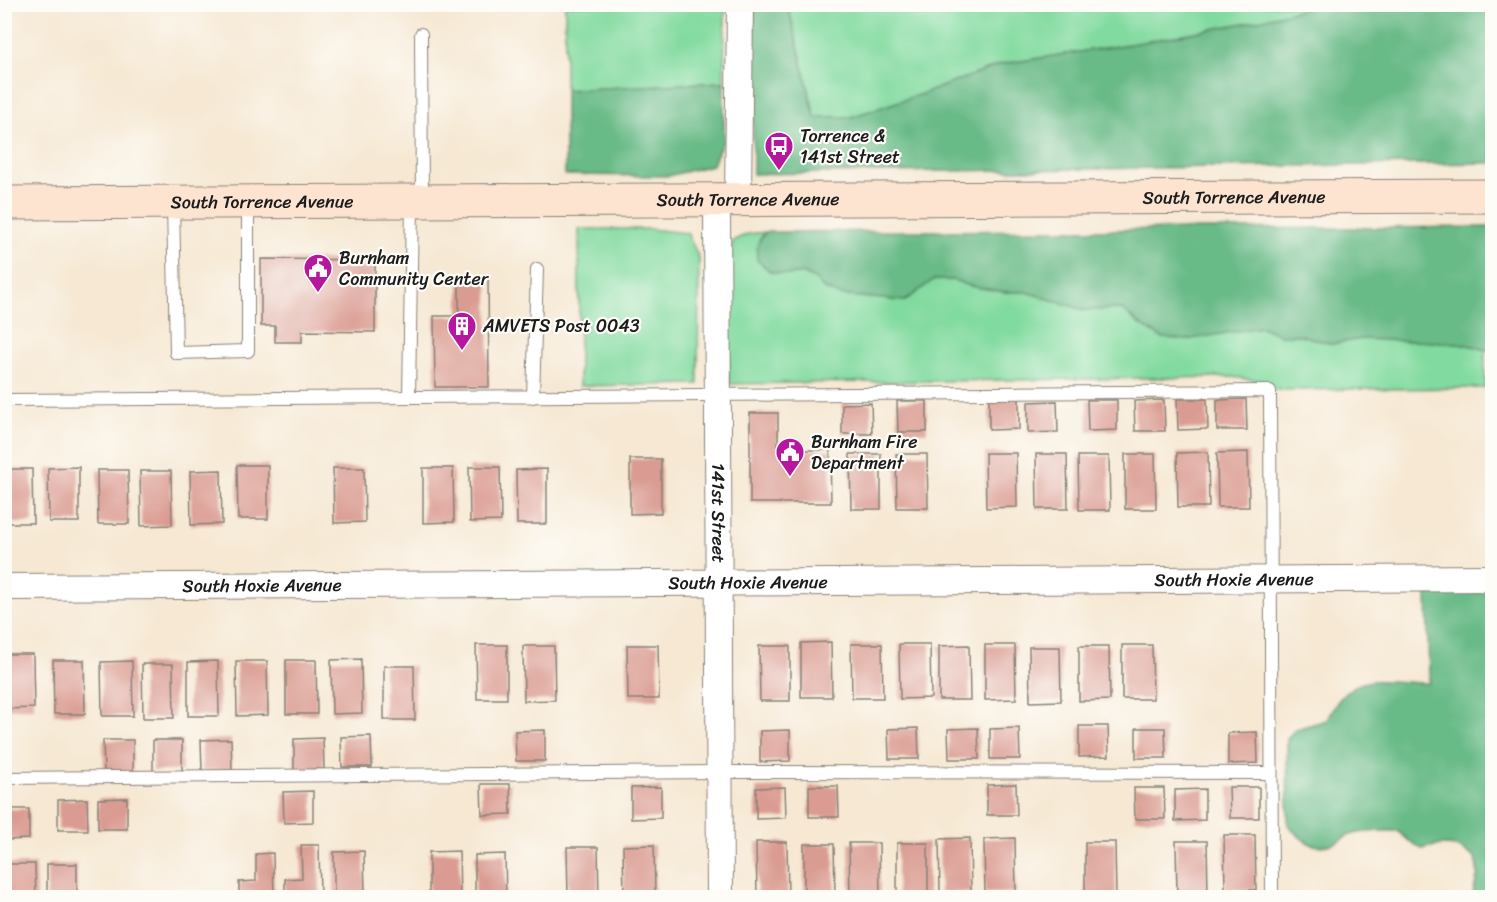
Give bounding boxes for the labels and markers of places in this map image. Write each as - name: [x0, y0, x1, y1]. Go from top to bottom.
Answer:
- place label: Torrence & 141st Street: [800, 120, 900, 173]
- bus stop icon: Torrence & 141st Street: [763, 130, 795, 172]
- place label: Burnham Community Center: [339, 242, 490, 295]
- public building icon: Burnham Community Center: [302, 252, 334, 294]
- building icon: AMVETS Post 0043: [446, 310, 478, 352]
- place label: AMVETS Post 0043: [482, 310, 640, 342]
- place label: Burnham Fire Department: [811, 426, 917, 479]
- public building icon: Burnham Fire Department: [774, 436, 806, 478]

